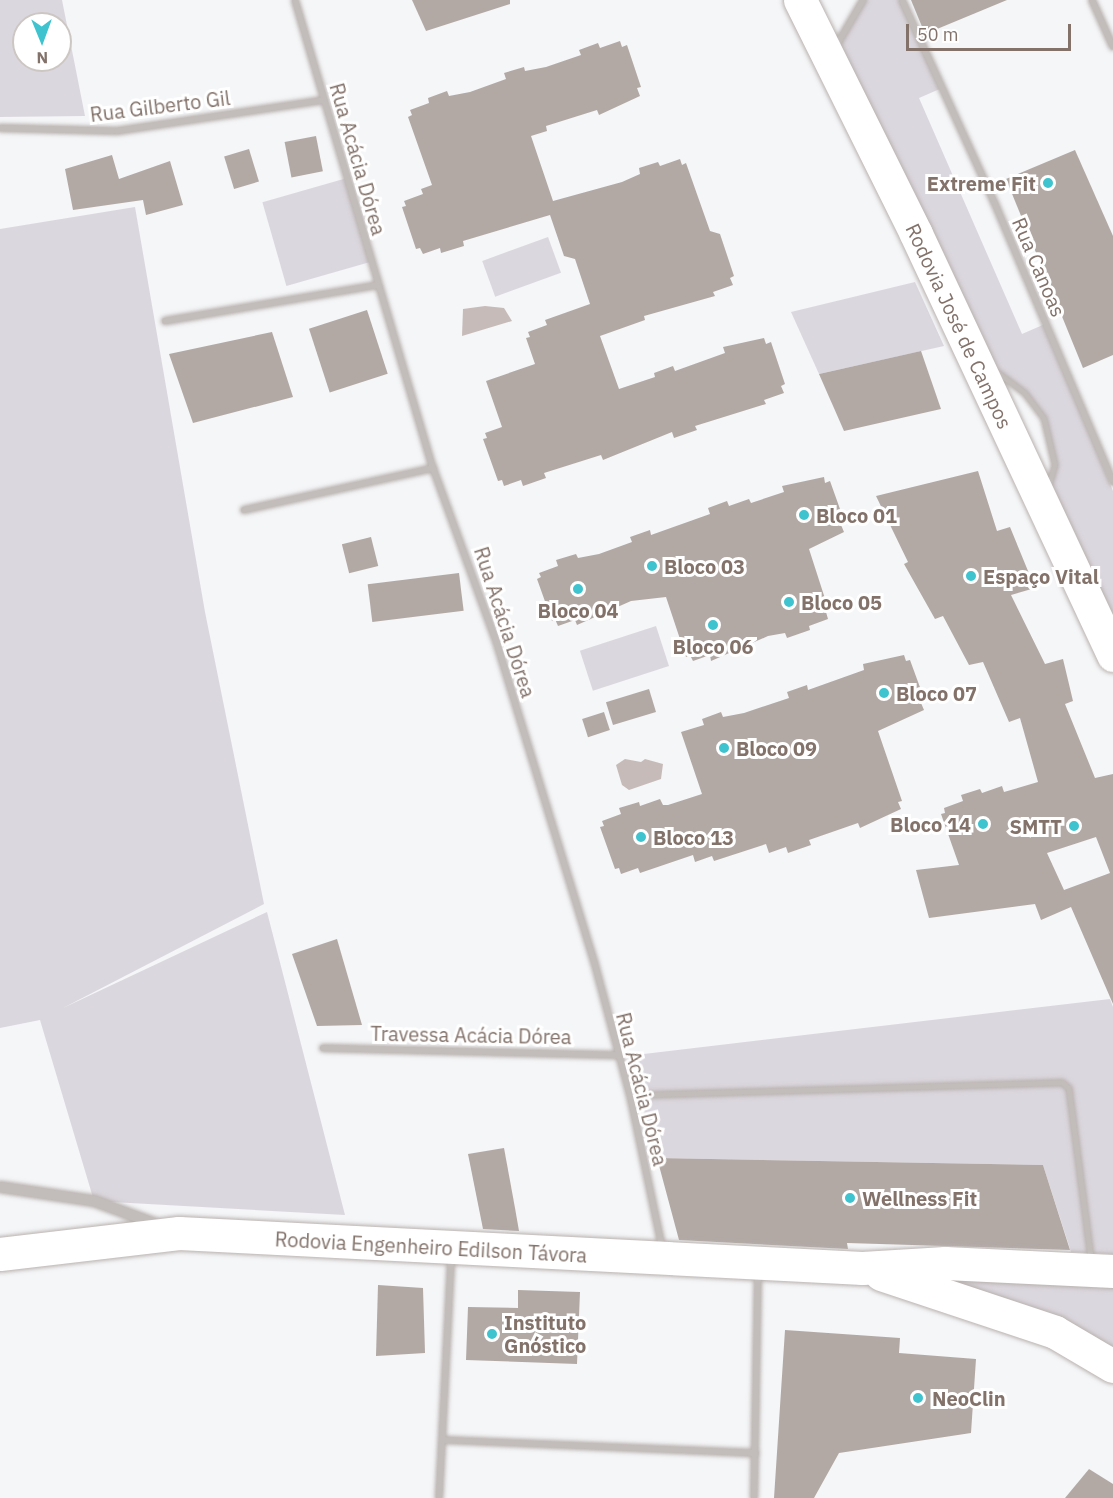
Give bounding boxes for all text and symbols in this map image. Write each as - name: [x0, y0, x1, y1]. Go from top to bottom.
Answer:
- north arrow: [12, 12, 72, 72]
- scale bar: [909, 12, 1074, 50]
- text: 50 m: [917, 23, 959, 46]
- text: N: [36, 48, 48, 68]
- street label: Rua Acácia Dórea: [325, 80, 391, 238]
- street label: Rua Gilberto Gil: [89, 85, 231, 127]
- place label: Extreme Fit: [927, 171, 1036, 195]
- marker: Extreme Fit: [1041, 176, 1055, 190]
- street label: Rua Canoas: [1007, 214, 1071, 320]
- street label: Rodovia José de Campos: [901, 220, 1017, 432]
- place label: Bloco 01: [816, 503, 897, 527]
- marker: Bloco 01: [797, 508, 811, 522]
- street label: Rua Acácia Dórea: [469, 544, 541, 700]
- place label: Bloco 03: [664, 554, 745, 578]
- marker: Bloco 03: [645, 559, 659, 573]
- place label: Espaço Vital: [983, 564, 1099, 588]
- marker: Espaço Vital: [964, 569, 978, 583]
- marker: Bloco 04: [571, 582, 585, 596]
- place label: Bloco 05: [801, 590, 882, 614]
- marker: Bloco 05: [782, 595, 796, 609]
- place label: Bloco 04: [538, 598, 618, 622]
- marker: Bloco 06: [706, 618, 720, 632]
- place label: Bloco 06: [673, 634, 753, 658]
- place label: Bloco 07: [896, 681, 977, 705]
- marker: Bloco 07: [877, 686, 891, 700]
- place label: Bloco 09: [736, 736, 817, 760]
- marker: Bloco 09: [717, 741, 731, 755]
- place label: Bloco 14: [890, 812, 971, 836]
- place label: SMTT: [1009, 814, 1062, 838]
- marker: Bloco 14: [976, 817, 990, 831]
- marker: SMTT: [1067, 819, 1081, 833]
- place label: Bloco 13: [653, 825, 734, 849]
- marker: Bloco 13: [634, 830, 648, 844]
- street label: Rua Acácia Dórea: [611, 1010, 673, 1168]
- street label: Travessa Acácia Dórea: [370, 1021, 572, 1049]
- place label: Wellness Fit: [862, 1186, 977, 1210]
- marker: Wellness Fit: [843, 1191, 857, 1205]
- street label: Rodovia Engenheiro Edilson Távora: [274, 1227, 588, 1267]
- place label: Instituto Gnóstico: [504, 1310, 586, 1357]
- marker: Instituto Gnóstico: [485, 1327, 499, 1341]
- place label: NeoClin: [932, 1386, 1006, 1410]
- marker: NeoClin: [909, 1389, 927, 1407]

